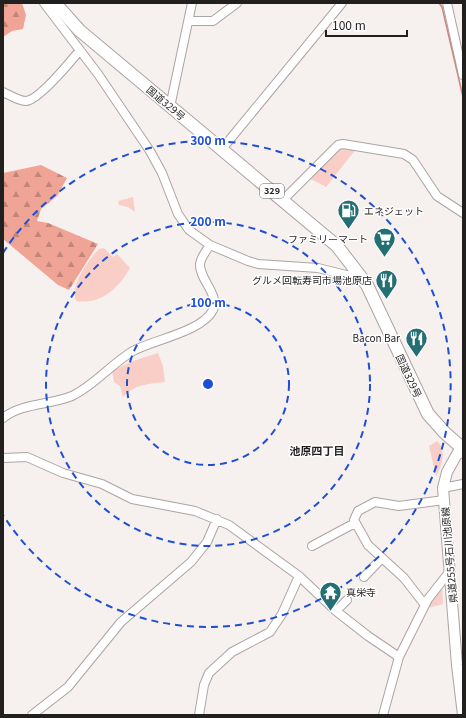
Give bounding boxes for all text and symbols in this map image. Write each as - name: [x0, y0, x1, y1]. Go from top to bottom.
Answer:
- scale bar: [326, 12, 407, 38]
- text: 100 m: [332, 16, 366, 33]
- street label: 国道329号: [144, 82, 189, 123]
- text: 300 m: [190, 131, 226, 148]
- road number: 329: [260, 184, 284, 198]
- fuel station icon: エネジェット: [336, 198, 362, 231]
- place label: エネジェット: [364, 203, 424, 218]
- text: 200 m: [190, 212, 226, 229]
- supermarket icon: ファミリーマート: [371, 226, 397, 259]
- place label: ファミリーマート: [288, 231, 368, 246]
- restaurant icon: グルメ回転寿司市場池原店: [374, 267, 400, 300]
- place label: グルメ回転寿司市場池原店: [252, 272, 372, 287]
- text: 100 m: [190, 293, 226, 310]
- restaurant icon: Bacon Bar: [403, 325, 429, 358]
- place label: Bacon Bar: [352, 330, 400, 345]
- street label: 国道329号: [393, 351, 426, 400]
- centre of rings: [201, 377, 215, 391]
- district label: 池原四丁目: [290, 442, 345, 458]
- street label: 県道255号石川池原線: [437, 506, 460, 604]
- temple icon: 真栄寺: [318, 579, 344, 612]
- place label: 真栄寺: [346, 584, 376, 599]

